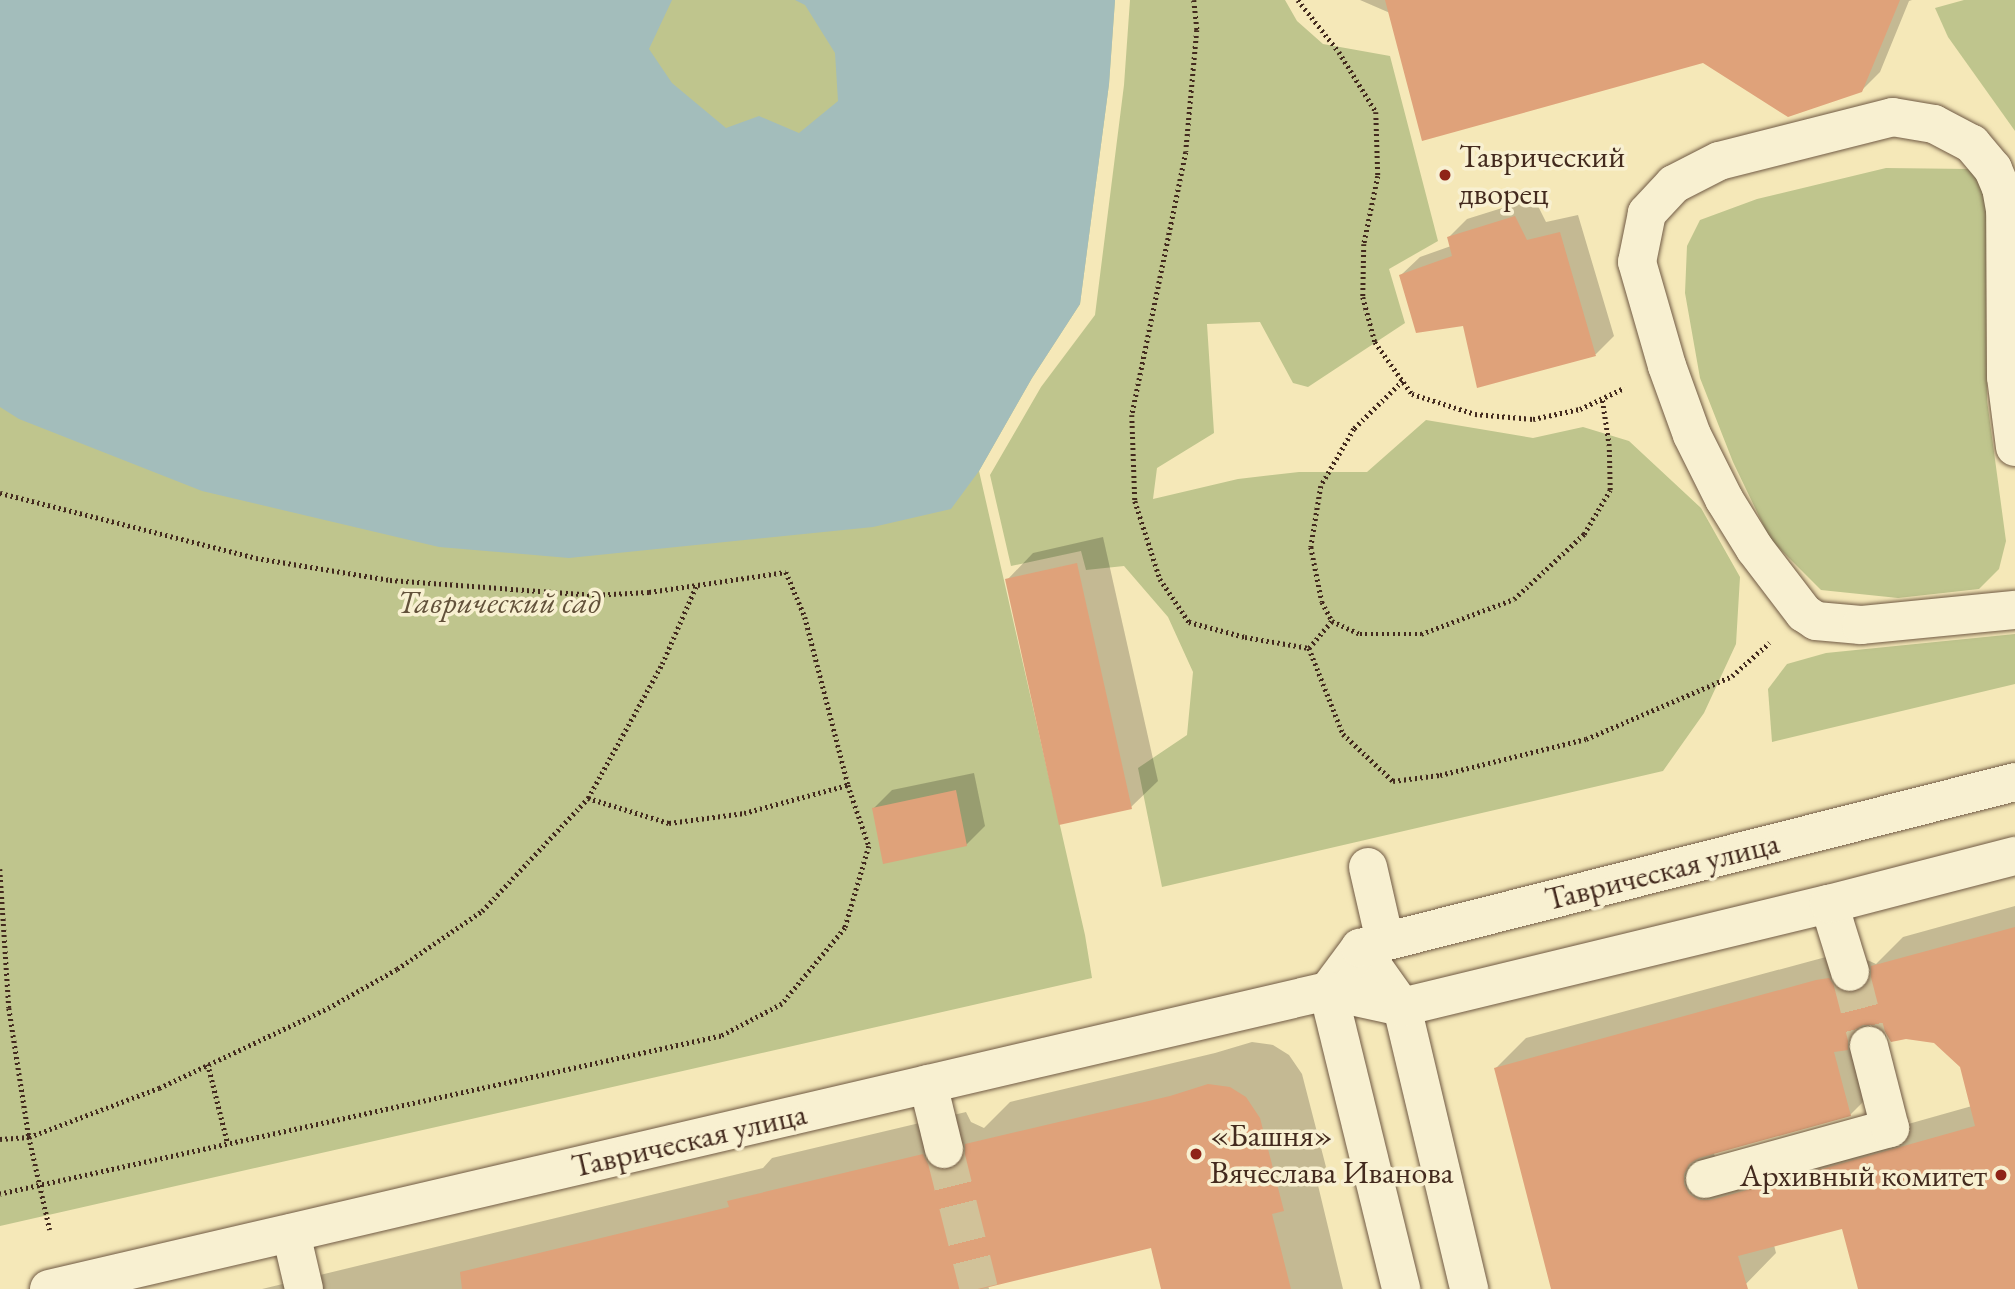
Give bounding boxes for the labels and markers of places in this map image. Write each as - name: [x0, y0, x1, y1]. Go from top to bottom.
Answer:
- place label: Таврический дворец: [1459, 138, 1625, 213]
- marker: Таврический дворец: [1437, 167, 1453, 183]
- place label: «Башня» Вячеслава Иванова: [1210, 1117, 1454, 1192]
- marker: «Башня» Вячеслава Иванова: [1188, 1146, 1204, 1162]
- place label: Архивный комитет: [1740, 1156, 1987, 1194]
- marker: Архивный комитет: [1993, 1167, 2009, 1183]

